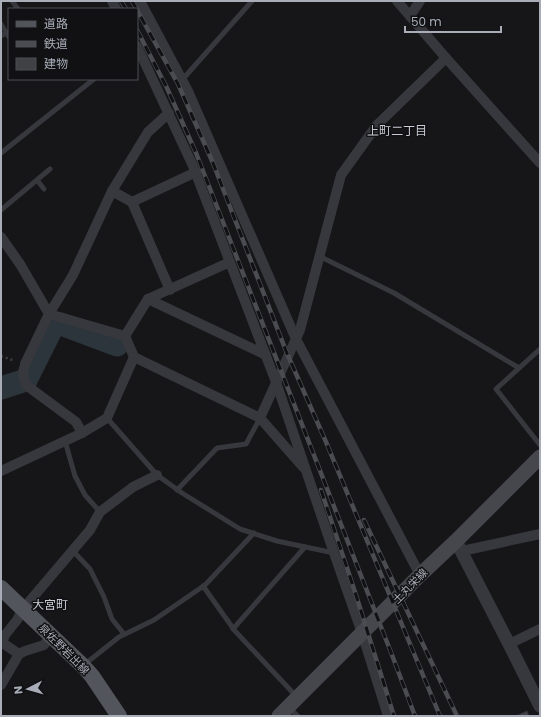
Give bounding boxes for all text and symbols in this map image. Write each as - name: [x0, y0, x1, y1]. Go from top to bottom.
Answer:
- legend: [8, 8, 138, 80]
- scale bar: [405, 8, 501, 34]
- text: 50 m: [411, 13, 442, 30]
- text: 道路: [44, 15, 68, 32]
- text: 鉄道: [44, 35, 68, 52]
- text: 建物: [44, 55, 68, 72]
- district label: 上町二丁目: [367, 122, 427, 139]
- street label: 土丸栄線: [389, 565, 431, 607]
- district label: 大宮町: [32, 596, 68, 613]
- street label: 泉佐野岩出線: [35, 620, 93, 678]
- north arrow: [8, 669, 48, 709]
- text: N: [10, 685, 26, 695]

